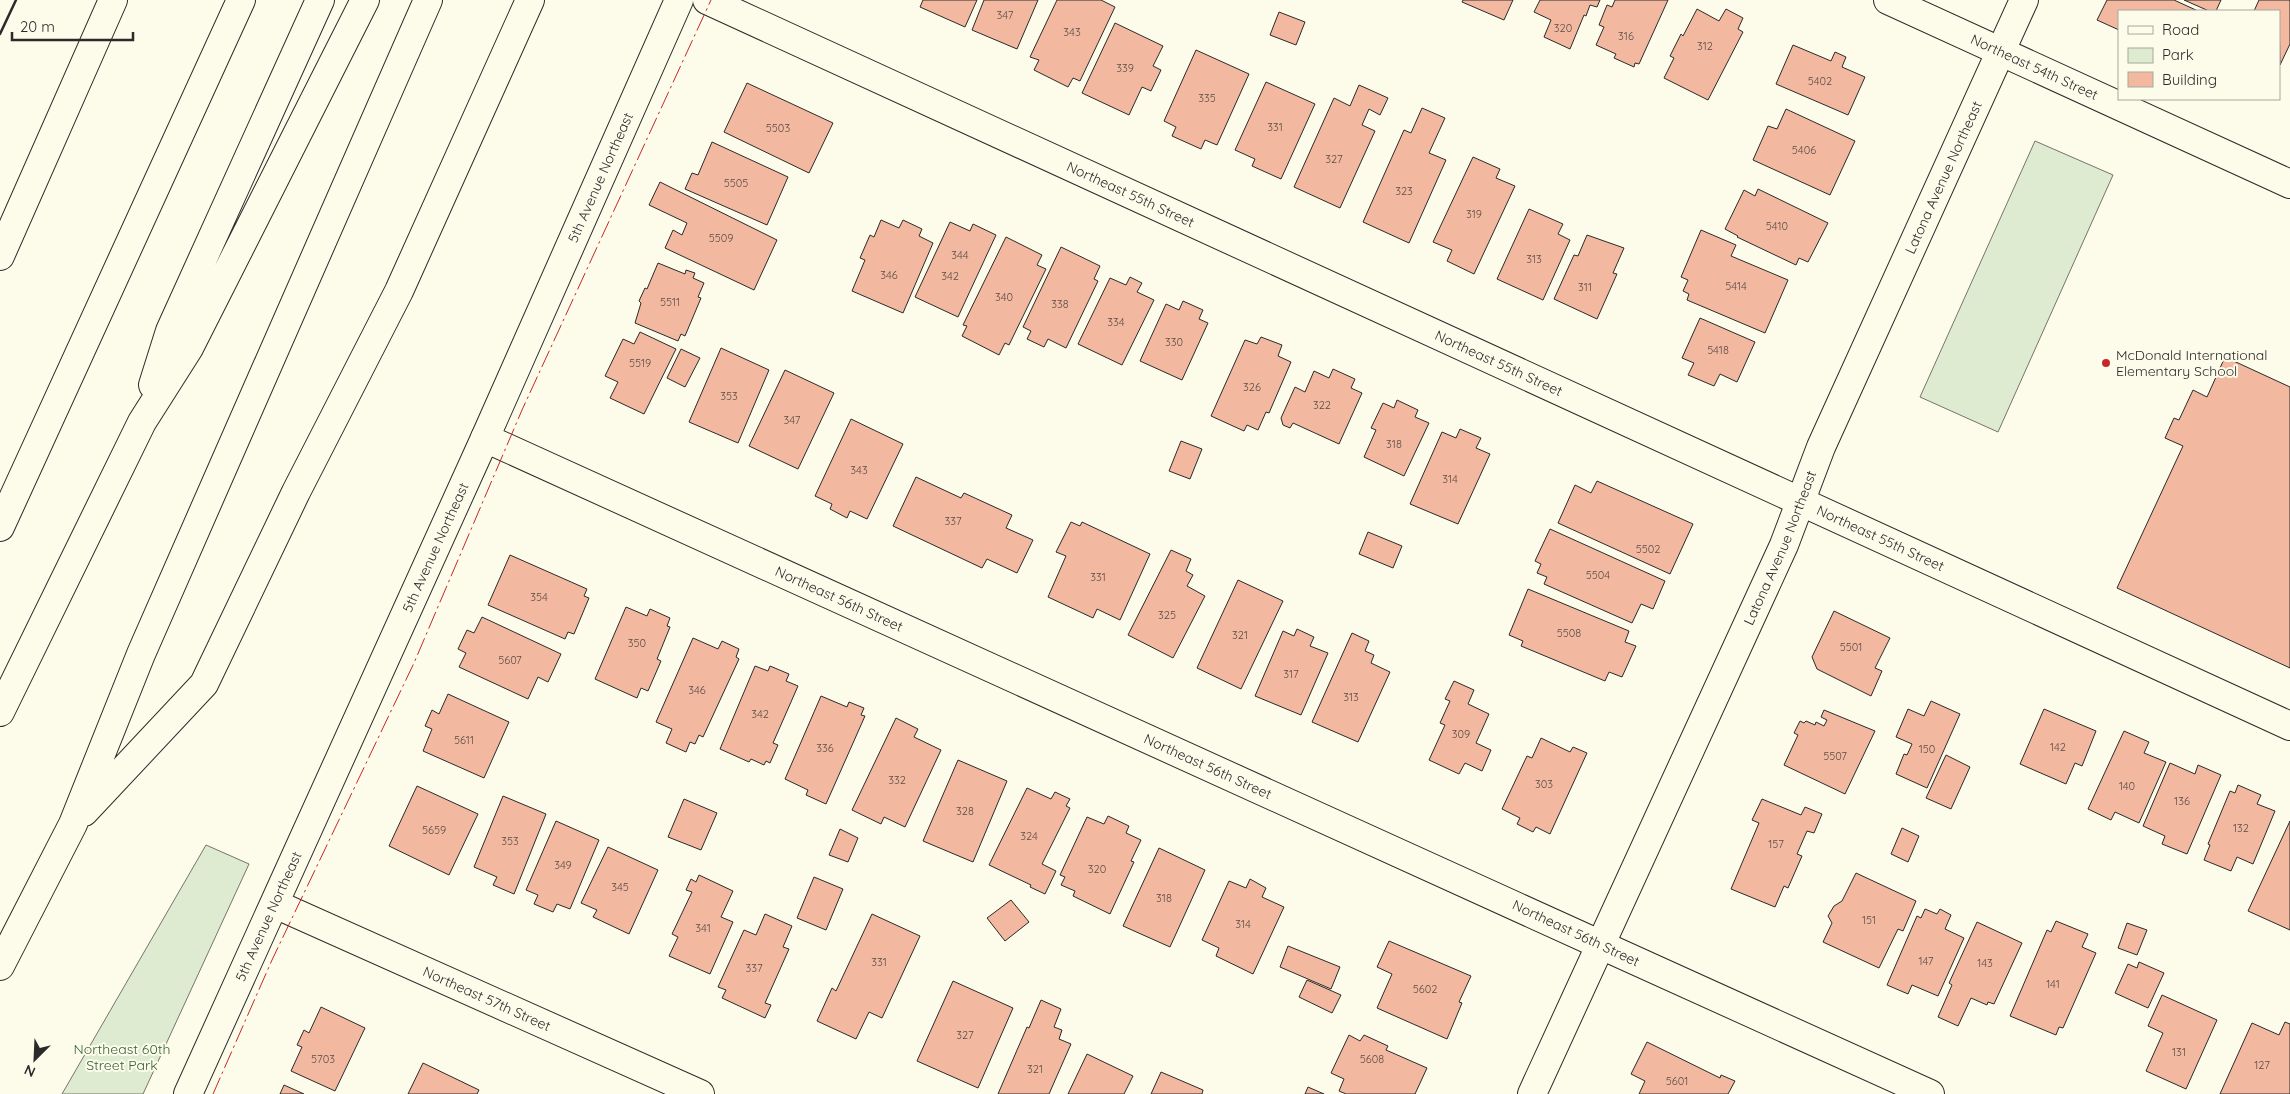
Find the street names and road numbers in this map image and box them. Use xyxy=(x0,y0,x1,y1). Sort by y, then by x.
street label: Northeast 54th Street xyxy=(1968,30,2101,104)
street label: Latona Avenue Northeast xyxy=(1901,98,1986,257)
street label: 5th Avenue Northeast xyxy=(564,109,637,245)
street label: Northeast 55th Street xyxy=(1064,157,1198,231)
street label: Northeast 55th Street xyxy=(1432,326,1566,400)
street label: Latona Avenue Northeast xyxy=(1740,468,1820,628)
street label: 5th Avenue Northeast xyxy=(398,479,473,615)
street label: Northeast 55th Street xyxy=(1814,501,1947,575)
street label: Northeast 56th Street xyxy=(772,562,906,636)
street label: Northeast 56th Street xyxy=(1141,730,1275,803)
street label: 5th Avenue Northeast xyxy=(231,848,306,984)
street label: Northeast 56th Street xyxy=(1510,896,1643,970)
street label: Northeast 57th Street xyxy=(420,962,554,1035)

